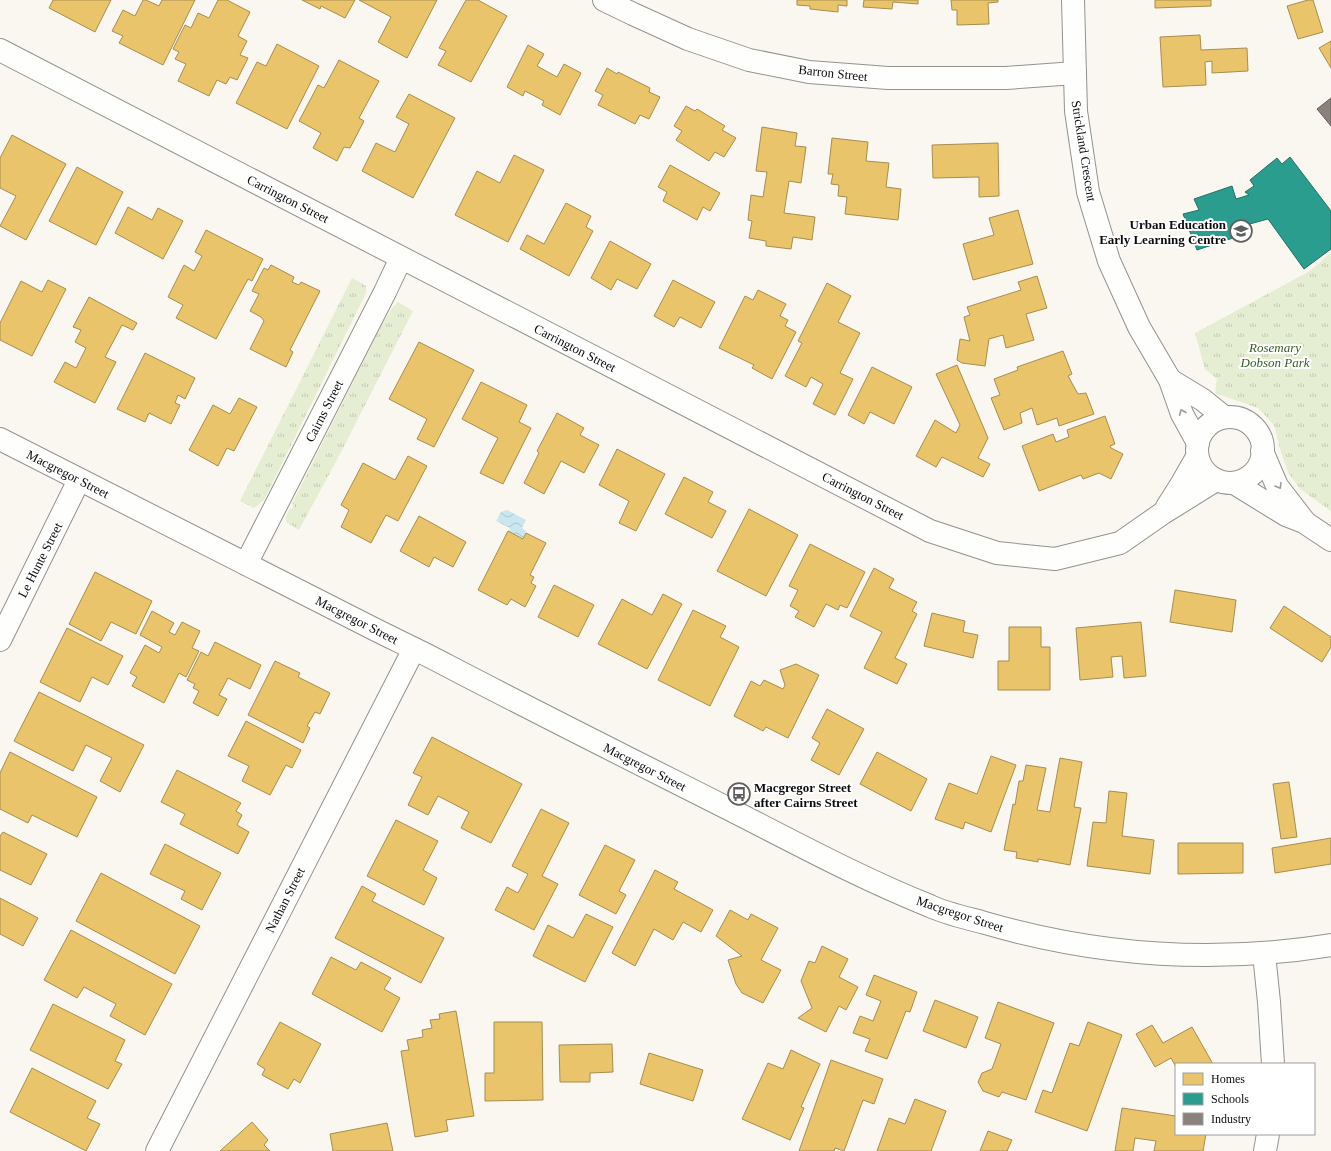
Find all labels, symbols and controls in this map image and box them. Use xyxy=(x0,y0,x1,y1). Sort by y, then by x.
street label: Barron Street xyxy=(798,62,869,84)
street label: Strickland Crescent xyxy=(1069,99,1099,203)
street label: Carrington Street xyxy=(245,172,332,226)
place label: Urban Education Early Learning Centre xyxy=(1099,217,1227,247)
school or university icon: Urban Education Early Learning Centre xyxy=(1228,218,1254,244)
street label: Carrington Street xyxy=(532,321,619,375)
park label: Rosemary Dobson Park xyxy=(1240,340,1310,370)
street label: Cairns Street xyxy=(302,377,346,444)
one-way arrow xyxy=(1179,409,1187,417)
street label: Macgregor Street xyxy=(24,447,112,501)
street label: Carrington Street xyxy=(820,469,907,523)
one-way arrow xyxy=(1274,482,1281,489)
street label: Le Hunte Street xyxy=(15,520,66,600)
street label: Macgregor Street xyxy=(313,593,401,647)
street label: Macgregor Street xyxy=(601,740,689,794)
place label: Macgregor Street after Cairns Street xyxy=(754,780,858,810)
bus stop icon: Macgregor Street after Cairns Street xyxy=(726,781,752,807)
street label: Nathan Street xyxy=(262,865,308,935)
street label: Macgregor Street xyxy=(915,893,1006,935)
legend xyxy=(1175,1063,1315,1135)
text: Homes xyxy=(1211,1072,1245,1086)
text: Schools xyxy=(1211,1092,1249,1106)
text: Industry xyxy=(1211,1112,1251,1126)

